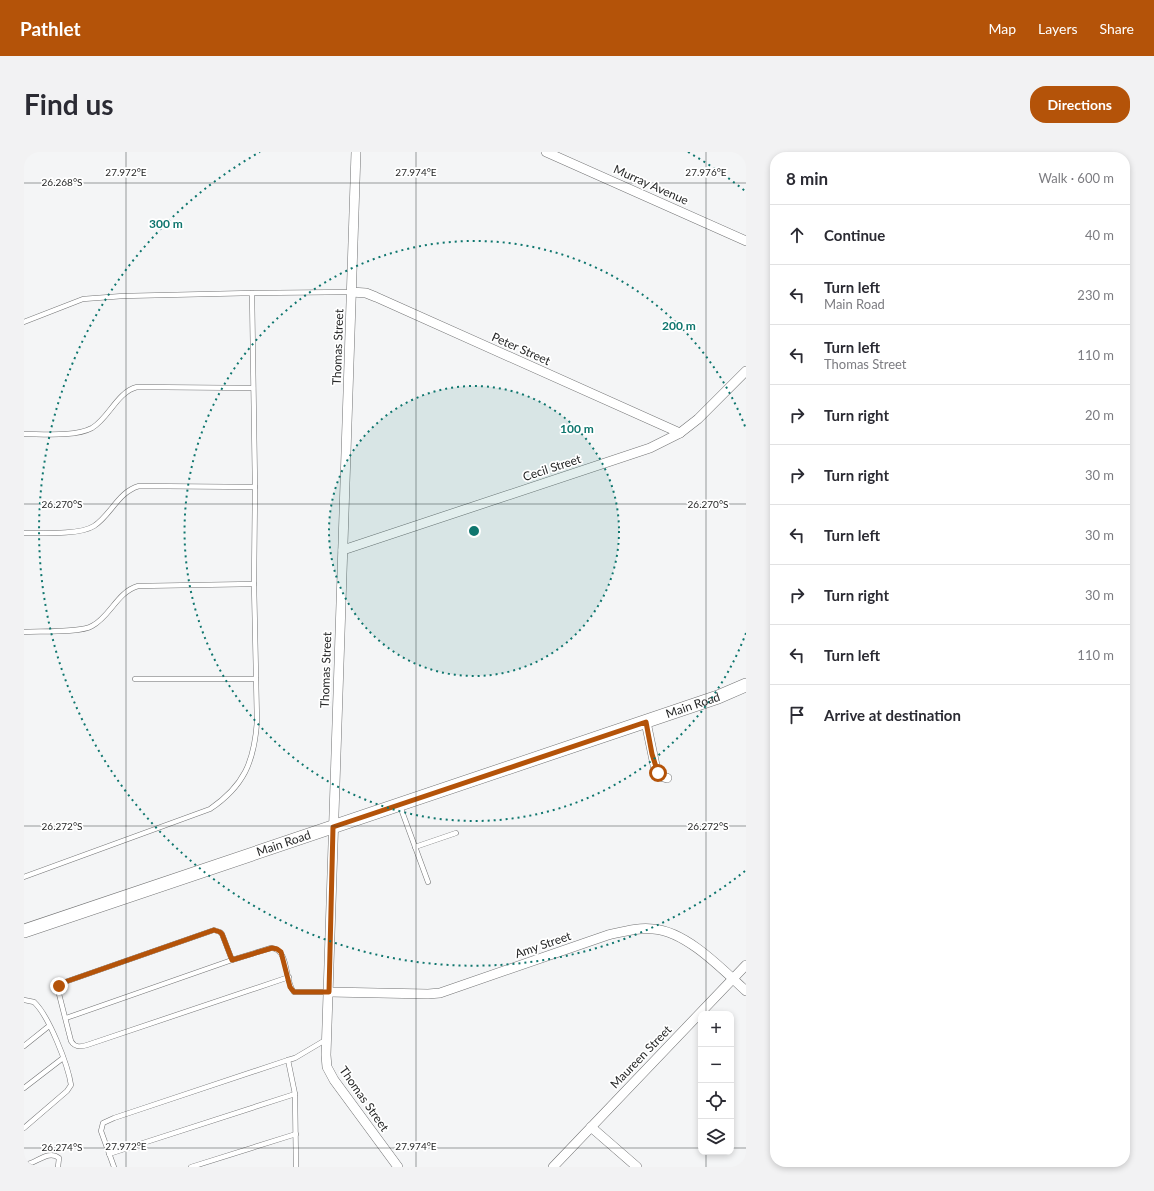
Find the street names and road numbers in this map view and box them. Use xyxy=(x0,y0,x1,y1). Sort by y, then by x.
street label: Murray Avenue xyxy=(611,161,691,208)
street label: Thomas Street xyxy=(329,308,346,385)
street label: Peter Street xyxy=(490,329,553,368)
street label: Cecil Street xyxy=(521,451,584,484)
street label: Thomas Street xyxy=(317,631,334,708)
street label: Main Road xyxy=(664,689,722,721)
street label: Main Road xyxy=(254,827,313,859)
street label: Amy Street xyxy=(513,928,574,961)
street label: Maureen Street xyxy=(607,1022,675,1091)
street label: Thomas Street xyxy=(336,1063,393,1135)

